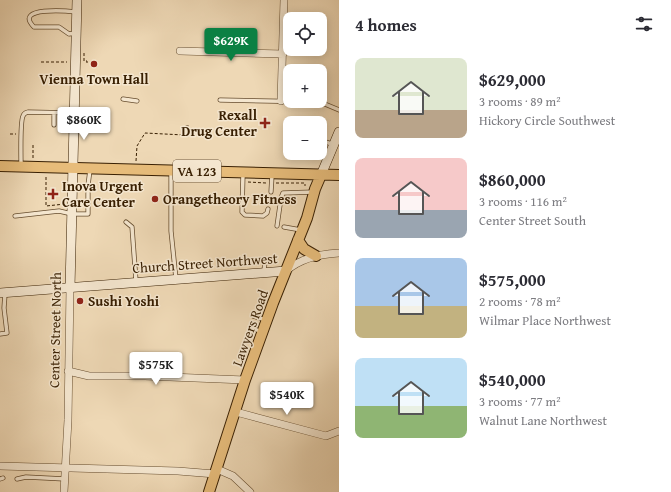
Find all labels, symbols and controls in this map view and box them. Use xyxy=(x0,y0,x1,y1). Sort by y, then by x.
map controls xyxy=(283,12,327,160)
button: locate xyxy=(283,12,327,56)
text: 4 homes xyxy=(355,12,417,37)
icon: filters xyxy=(633,13,655,35)
pin: $629K xyxy=(203,28,259,62)
text: $629K xyxy=(213,31,249,50)
marker: Vienna Town Hall xyxy=(89,59,99,69)
button: + xyxy=(283,64,327,108)
text: $629,000 xyxy=(479,67,545,92)
place label: Vienna Town Hall xyxy=(39,69,149,89)
icon: home xyxy=(387,74,435,122)
text: 3 rooms · 89 m² xyxy=(479,92,561,111)
place label: Rexall Drug Center xyxy=(181,105,258,141)
pin: $860K xyxy=(56,107,112,141)
text: $860K xyxy=(66,110,102,129)
text: Hickory Circle Southwest xyxy=(479,111,615,130)
button: − xyxy=(283,116,327,160)
marker: Rexall Drug Center xyxy=(260,118,270,128)
road number: VA 123 xyxy=(173,160,221,182)
text: $860,000 xyxy=(479,167,545,192)
icon: home xyxy=(387,174,435,222)
place label: Inova Urgent Care Center xyxy=(62,176,144,212)
marker: Inova Urgent Care Center xyxy=(47,188,59,200)
place label: Orangetheory Fitness xyxy=(163,189,296,209)
text: 3 rooms · 116 m² xyxy=(479,192,567,211)
marker: Orangetheory Fitness xyxy=(150,194,160,204)
text: Center Street South xyxy=(479,211,586,230)
street label: Church Street Northwest xyxy=(132,248,278,278)
text: $575,000 xyxy=(479,267,545,292)
street label: Center Street North xyxy=(44,272,66,388)
icon: home xyxy=(387,274,435,322)
street label: Lawyers Road xyxy=(227,286,273,369)
place label: Sushi Yoshi xyxy=(88,291,160,311)
text: 2 rooms · 78 m² xyxy=(479,292,561,311)
marker: Sushi Yoshi xyxy=(75,296,85,306)
text: Wilmar Place Northwest xyxy=(479,311,611,330)
pin: $575K xyxy=(128,352,184,386)
text: $575K xyxy=(138,355,174,374)
text: $540,000 xyxy=(479,367,545,392)
icon: home xyxy=(387,374,435,422)
pin: $540K xyxy=(259,382,315,416)
text: $540K xyxy=(269,385,305,404)
text: 3 rooms · 77 m² xyxy=(479,392,561,411)
text: Walnut Lane Northwest xyxy=(479,411,607,430)

